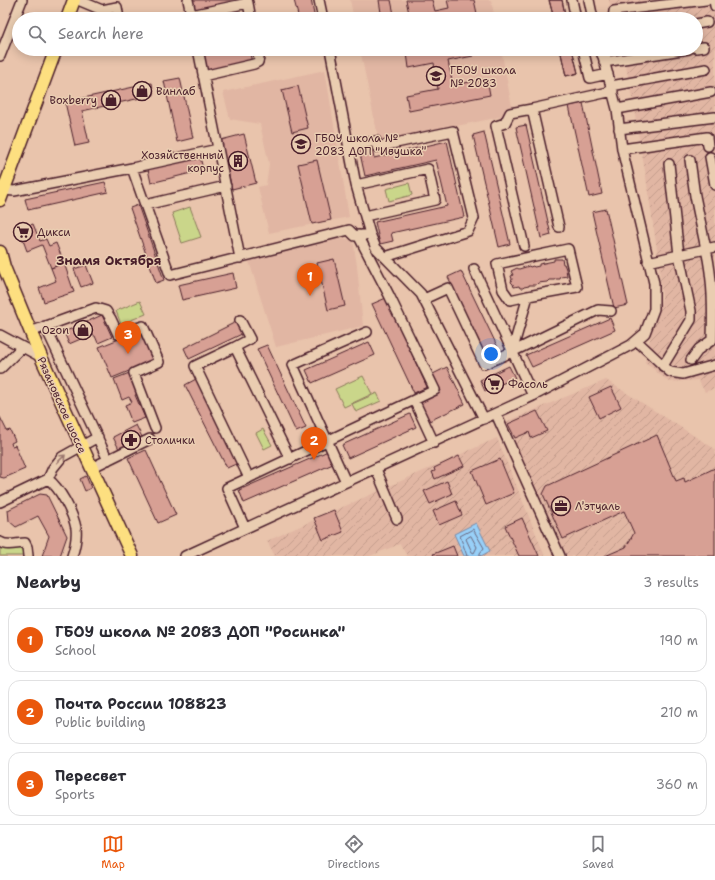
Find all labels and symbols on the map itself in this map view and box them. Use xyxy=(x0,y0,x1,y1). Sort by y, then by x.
place label: ГБОУ школа № 2083 xyxy=(450,63,516,91)
school or university icon: ГБОУ школа № 2083 xyxy=(425,65,447,87)
shop icon: Винлаб xyxy=(131,80,153,102)
place label: Винлаб xyxy=(156,84,196,99)
shop icon: Boxberry xyxy=(100,89,122,111)
place label: Boxberry xyxy=(50,93,97,108)
place label: ГБОУ школа № 2083 ДОП "Ивушка" xyxy=(315,131,426,159)
school or university icon: ГБОУ школа № 2083 ДОП "Ивушка" xyxy=(290,133,312,155)
place label: Хозяйственный корпус xyxy=(141,148,224,176)
building icon: Хозяйственный корпус xyxy=(227,150,249,172)
supermarket icon: Дикси xyxy=(12,221,34,243)
place label: Дикси xyxy=(37,225,70,240)
district label: Знамя Октября xyxy=(57,252,162,269)
pin: 1 xyxy=(297,263,323,296)
shop icon: Ozon xyxy=(72,319,94,341)
pin: 3 xyxy=(115,321,141,354)
place label: Ozon xyxy=(42,323,69,338)
your location xyxy=(481,344,501,364)
street label: Рязановское шоссе xyxy=(34,355,90,456)
supermarket icon: Фасоль xyxy=(483,373,505,395)
place label: Фасоль xyxy=(508,377,548,392)
pin: 2 xyxy=(301,427,327,460)
pharmacy icon: Столички xyxy=(120,429,142,451)
place label: Столички xyxy=(145,433,195,448)
one-way arrow xyxy=(56,455,66,464)
office icon: Л'этуаль xyxy=(550,495,572,517)
place label: Л'этуаль xyxy=(575,499,620,514)

